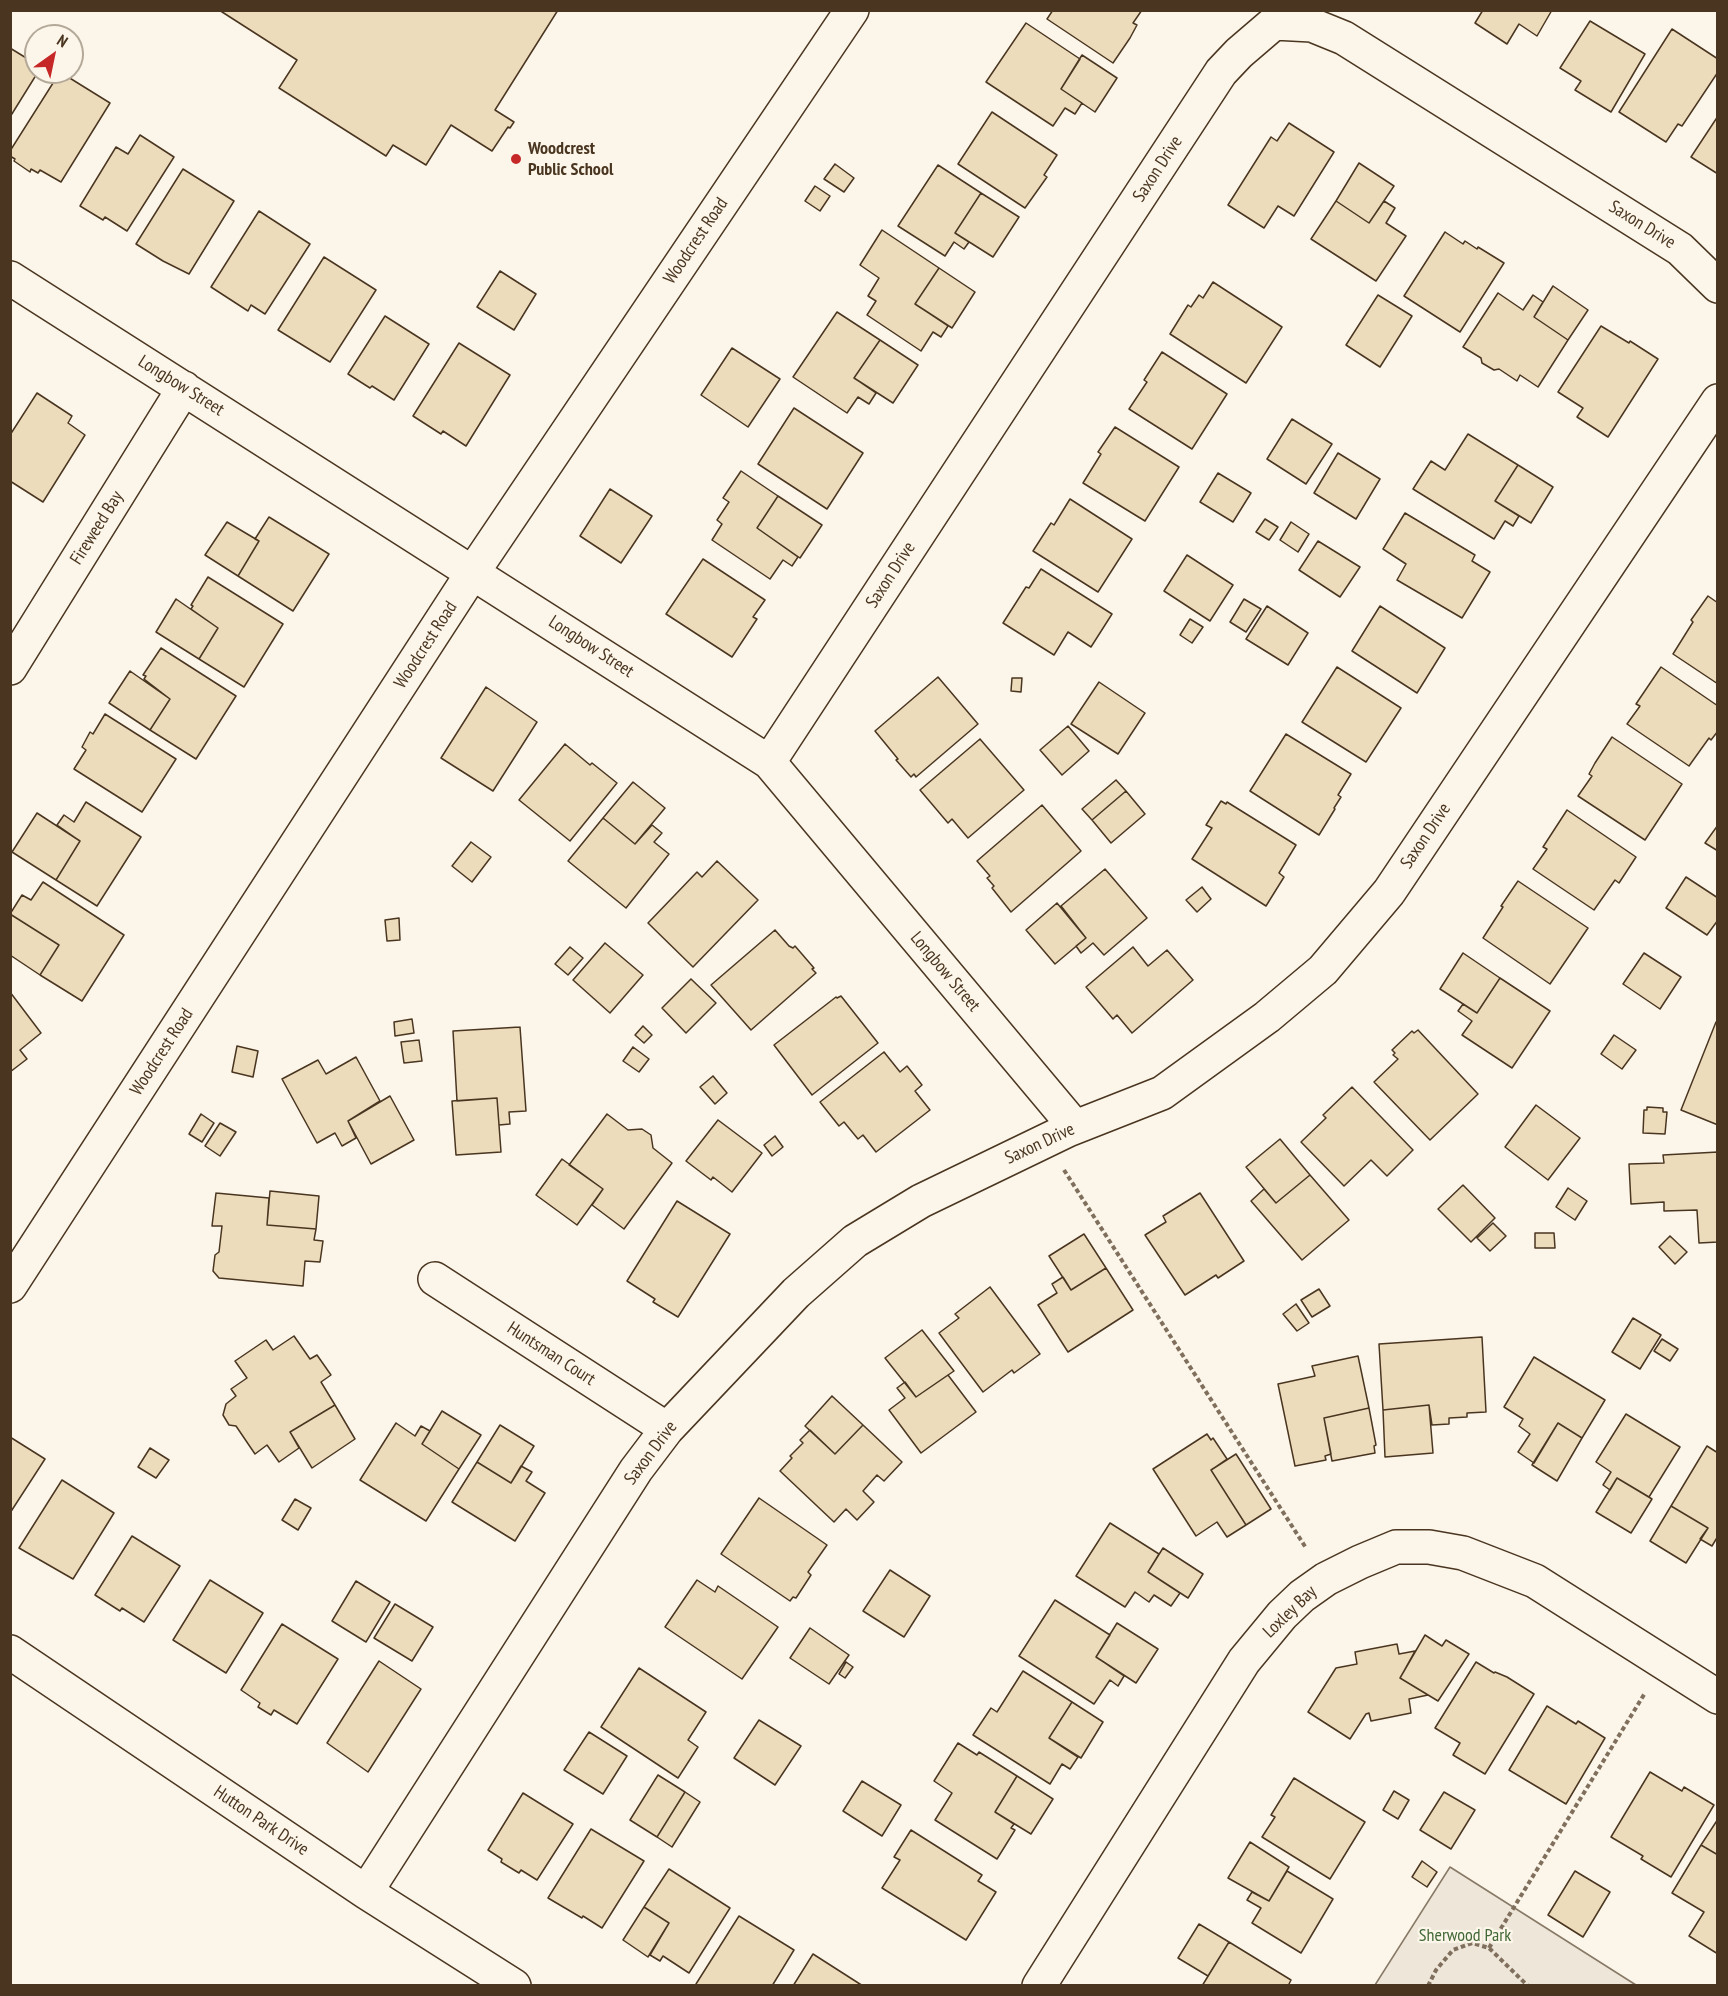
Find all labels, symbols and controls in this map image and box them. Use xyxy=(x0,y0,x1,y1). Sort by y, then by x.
north arrow xyxy=(24,24,84,84)
text: N xyxy=(54,30,72,51)
street label: Saxon Drive xyxy=(1129,132,1187,206)
place label: Woodcrest Public School xyxy=(528,138,613,180)
marker: Woodcrest Public School xyxy=(509,152,523,166)
street label: Woodcrest Road xyxy=(659,194,733,288)
street label: Saxon Drive xyxy=(1605,196,1679,254)
street label: Longbow Street xyxy=(134,351,228,421)
street label: Fireweed Bay xyxy=(66,487,128,569)
street label: Saxon Drive xyxy=(862,538,920,612)
street label: Woodcrest Road xyxy=(390,598,462,692)
street label: Longbow Street xyxy=(544,611,638,683)
street label: Saxon Drive xyxy=(1396,799,1456,873)
street label: Longbow Street xyxy=(905,928,985,1016)
street label: Woodcrest Road xyxy=(126,1005,198,1099)
street label: Saxon Drive xyxy=(1002,1119,1078,1169)
street label: Huntsman Court xyxy=(503,1318,599,1390)
street label: Saxon Drive xyxy=(620,1417,682,1489)
street label: Loxley Bay xyxy=(1259,1581,1321,1643)
street label: Hutton Park Drive xyxy=(209,1781,313,1861)
park label: Sherwood Park xyxy=(1419,1925,1511,1947)

